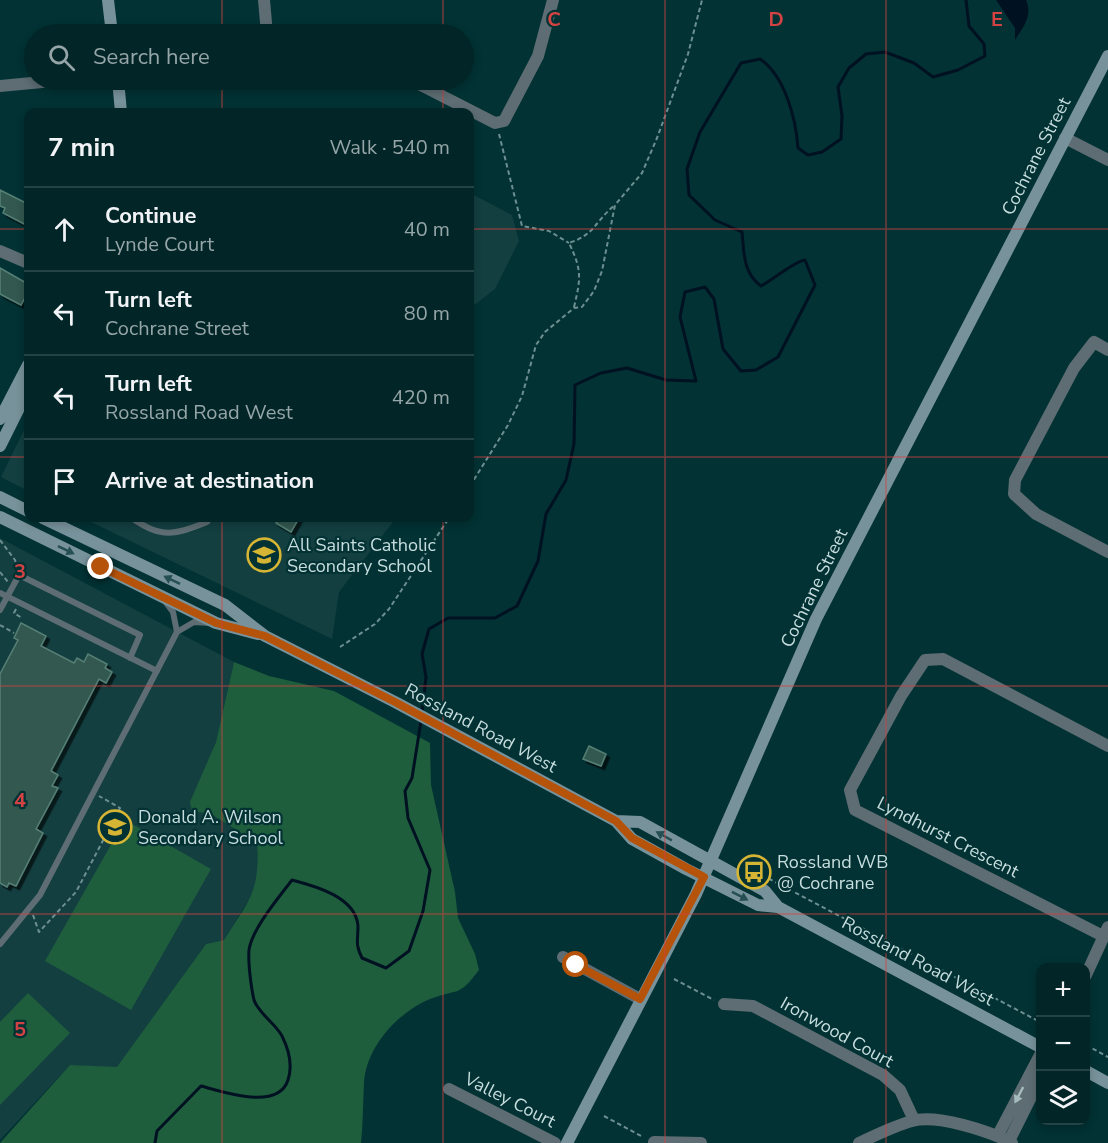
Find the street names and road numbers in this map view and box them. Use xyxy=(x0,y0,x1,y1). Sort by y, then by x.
street label: Cochrane Street xyxy=(996,92,1076,219)
street label: Cochrane Street xyxy=(775,524,853,651)
street label: Rossland Road West xyxy=(401,678,562,779)
street label: Lyndhurst Crescent xyxy=(873,791,1024,883)
street label: Rossland Road West xyxy=(838,911,999,1012)
street label: Ironwood Court xyxy=(776,991,899,1073)
street label: Valley Court xyxy=(459,1066,560,1134)

